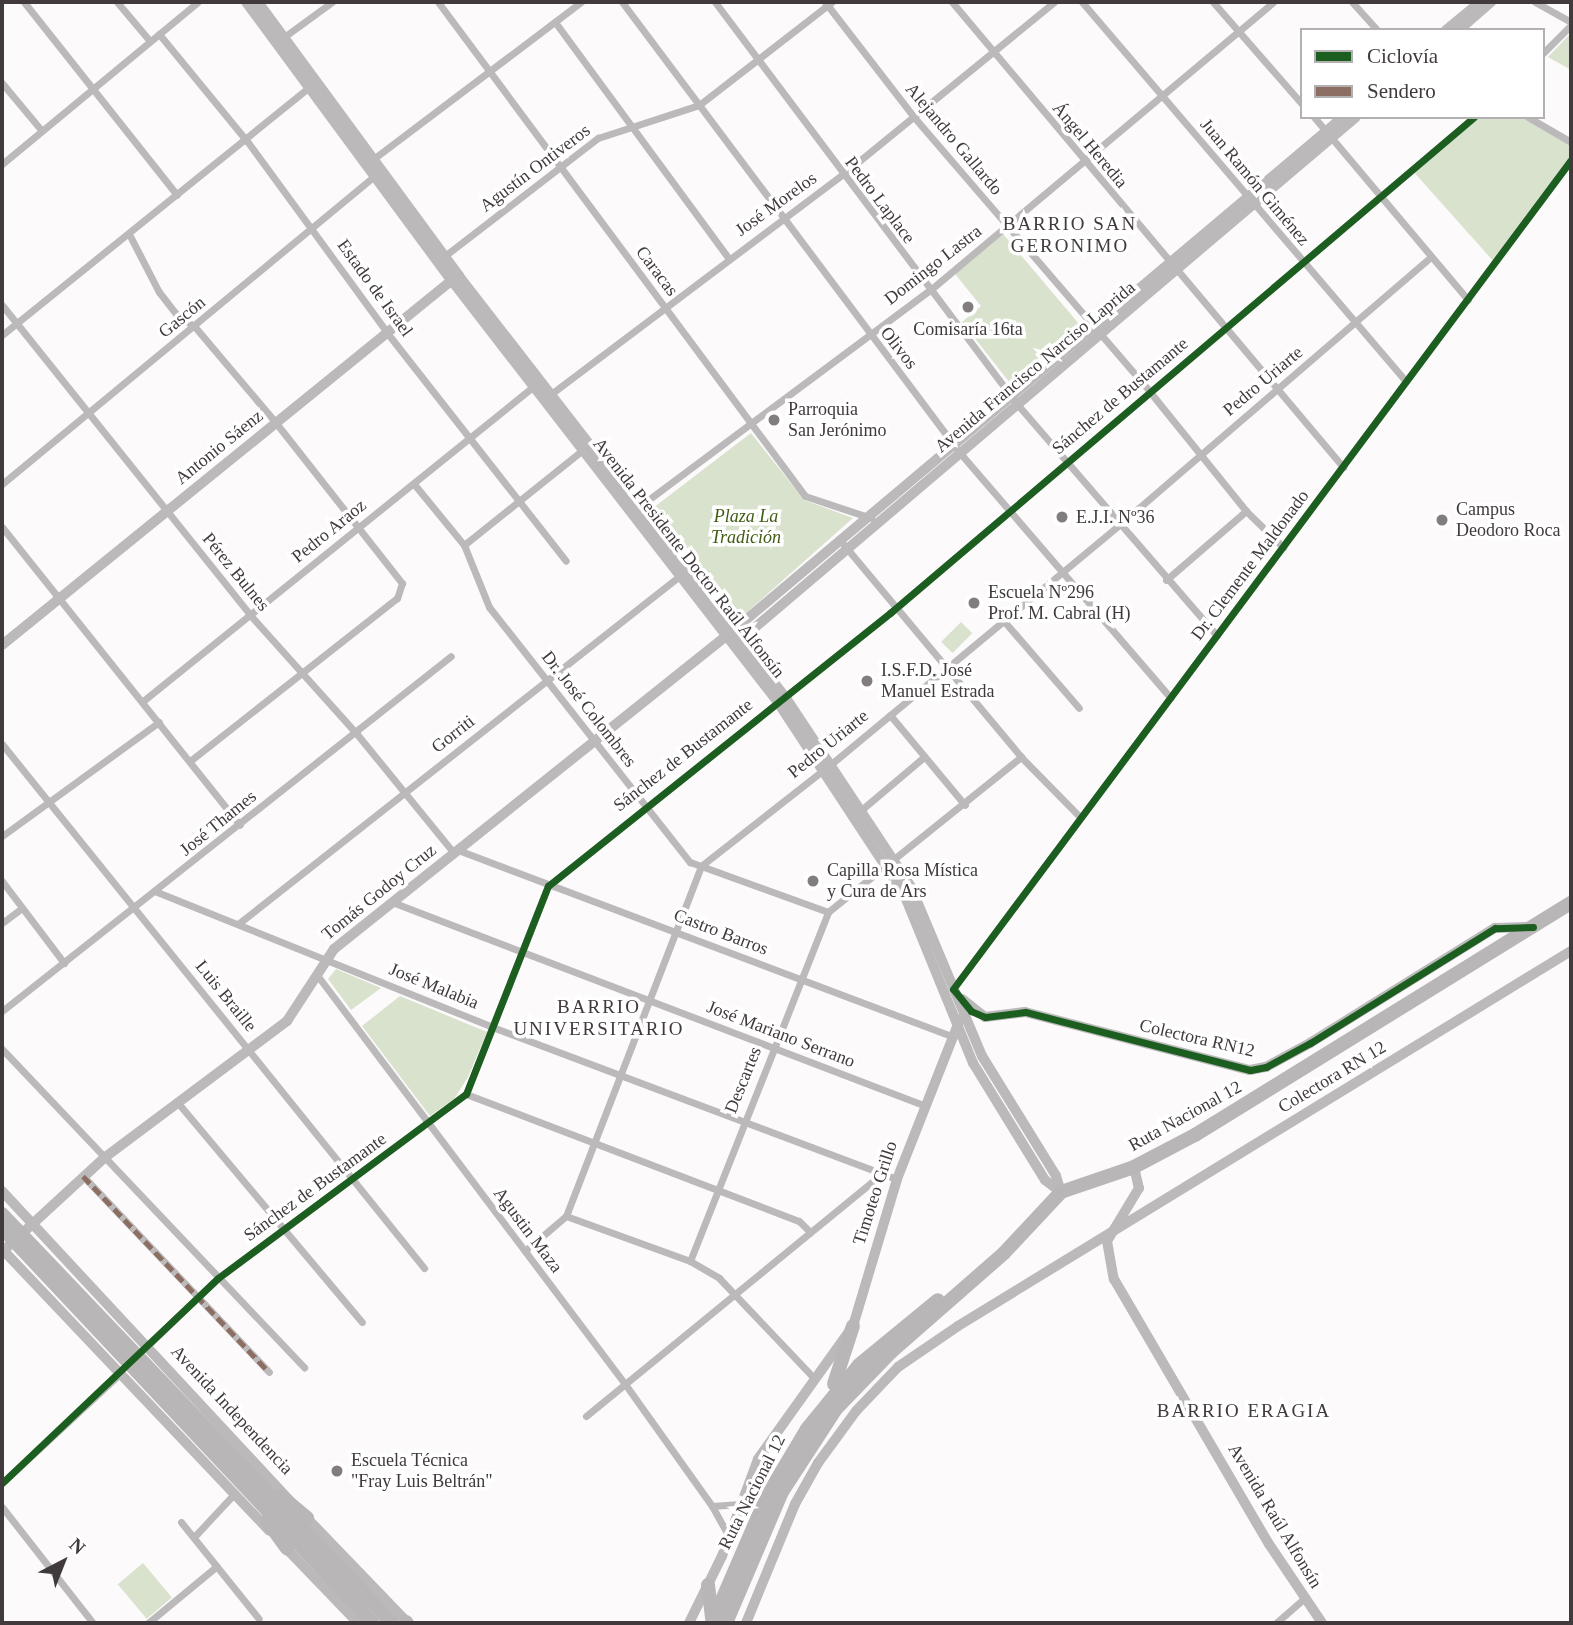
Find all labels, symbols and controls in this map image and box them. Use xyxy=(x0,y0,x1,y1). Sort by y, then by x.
legend xyxy=(1300,28,1545,119)
text: Ciclovía xyxy=(1367,44,1438,68)
street label: Alejandro Gallardo xyxy=(901,79,1007,199)
text: Sendero xyxy=(1367,79,1436,103)
street label: Ángel Heredia xyxy=(1048,98,1132,192)
street label: Juan Ramón Giménez xyxy=(1196,114,1314,250)
street label: Agustín Ontiveros xyxy=(476,120,594,216)
street label: Pedro Laplace xyxy=(840,152,920,248)
street label: José Morelos xyxy=(731,167,821,241)
district label: BARRIO SAN GERONIMO xyxy=(1004,213,1136,257)
street label: Domingo Lastra xyxy=(880,220,986,310)
street label: Estado de Israel xyxy=(332,235,418,341)
street label: Caracas xyxy=(631,242,683,300)
street label: Avenida Francisco Narciso Laprida xyxy=(930,277,1140,457)
street label: Gascón xyxy=(154,292,210,342)
marker: Comisaría 16ta xyxy=(960,299,976,315)
place label: Comisaría 16ta xyxy=(913,318,1023,340)
street label: Olivos xyxy=(876,322,922,374)
street label: Sánchez de Bustamante xyxy=(1048,333,1192,459)
street label: Pedro Uriarte xyxy=(1219,341,1307,421)
place label: Parroquia San Jerónimo xyxy=(788,399,886,442)
street label: Antonio Sáenz xyxy=(171,405,267,489)
marker: Parroquia San Jerónimo xyxy=(766,412,782,428)
street label: Avenida Presidente Doctor Raúl Alfonsín xyxy=(588,433,790,683)
street label: Dr. Clemente Maldonado xyxy=(1186,486,1314,644)
street label: Pedro Araoz xyxy=(287,494,371,568)
place label: Campus Deodoro Roca xyxy=(1456,499,1560,542)
park label: Plaza La Tradición xyxy=(711,506,781,548)
place label: E.J.I. Nº36 xyxy=(1076,506,1155,528)
marker: E.J.I. Nº36 xyxy=(1054,509,1070,525)
marker: Campus Deodoro Roca xyxy=(1434,512,1450,528)
street label: Pérez Bulnes xyxy=(198,528,274,616)
place label: Escuela Nº296 Prof. M. Cabral (H) xyxy=(988,582,1130,624)
marker: Escuela Nº296 Prof. M. Cabral (H) xyxy=(966,595,982,611)
street label: Dr. José Colombres xyxy=(537,647,641,771)
place label: I.S.F.D. José Manuel Estrada xyxy=(881,660,994,702)
marker: I.S.F.D. José Manuel Estrada xyxy=(859,673,875,689)
street label: Sánchez de Bustamante xyxy=(609,694,757,816)
street label: Pedro Uriarte xyxy=(783,705,873,783)
street label: Gorriti xyxy=(427,710,479,758)
street label: José Thames xyxy=(175,786,261,860)
street label: Tomás Godoy Cruz xyxy=(318,839,440,945)
place label: Capilla Rosa Mística y Cura de Ars xyxy=(827,860,978,903)
marker: Capilla Rosa Mística y Cura de Ars xyxy=(805,873,821,889)
street label: Castro Barros xyxy=(671,904,771,960)
street label: Luis Braille xyxy=(191,956,261,1036)
street label: José Malabia xyxy=(386,958,482,1014)
district label: BARRIO UNIVERSITARIO xyxy=(515,996,683,1040)
street label: José Mariano Serrano xyxy=(704,996,858,1072)
street label: Colectora RN12 xyxy=(1137,1014,1257,1062)
street label: Colectora RN 12 xyxy=(1274,1036,1390,1118)
street label: Descartes xyxy=(720,1044,766,1116)
street label: Ruta Nacional 12 xyxy=(1125,1076,1245,1156)
street label: Sánchez de Bustamante xyxy=(240,1128,390,1246)
street label: Timoteo Grillo xyxy=(848,1138,902,1248)
street label: Agustin Maza xyxy=(489,1183,567,1277)
street label: Avenida Independencia xyxy=(166,1341,298,1479)
district label: BARRIO ERAGIA xyxy=(1158,1400,1330,1422)
street label: Ruta Nacional 12 xyxy=(714,1431,790,1553)
street label: Avenida Raúl Alfonsín xyxy=(1223,1439,1327,1593)
place label: Escuela Técnica "Fray Luis Beltrán" xyxy=(351,1450,493,1492)
marker: Escuela Técnica "Fray Luis Beltrán" xyxy=(329,1463,345,1479)
north arrow xyxy=(28,1527,98,1597)
text: N xyxy=(65,1534,90,1558)

